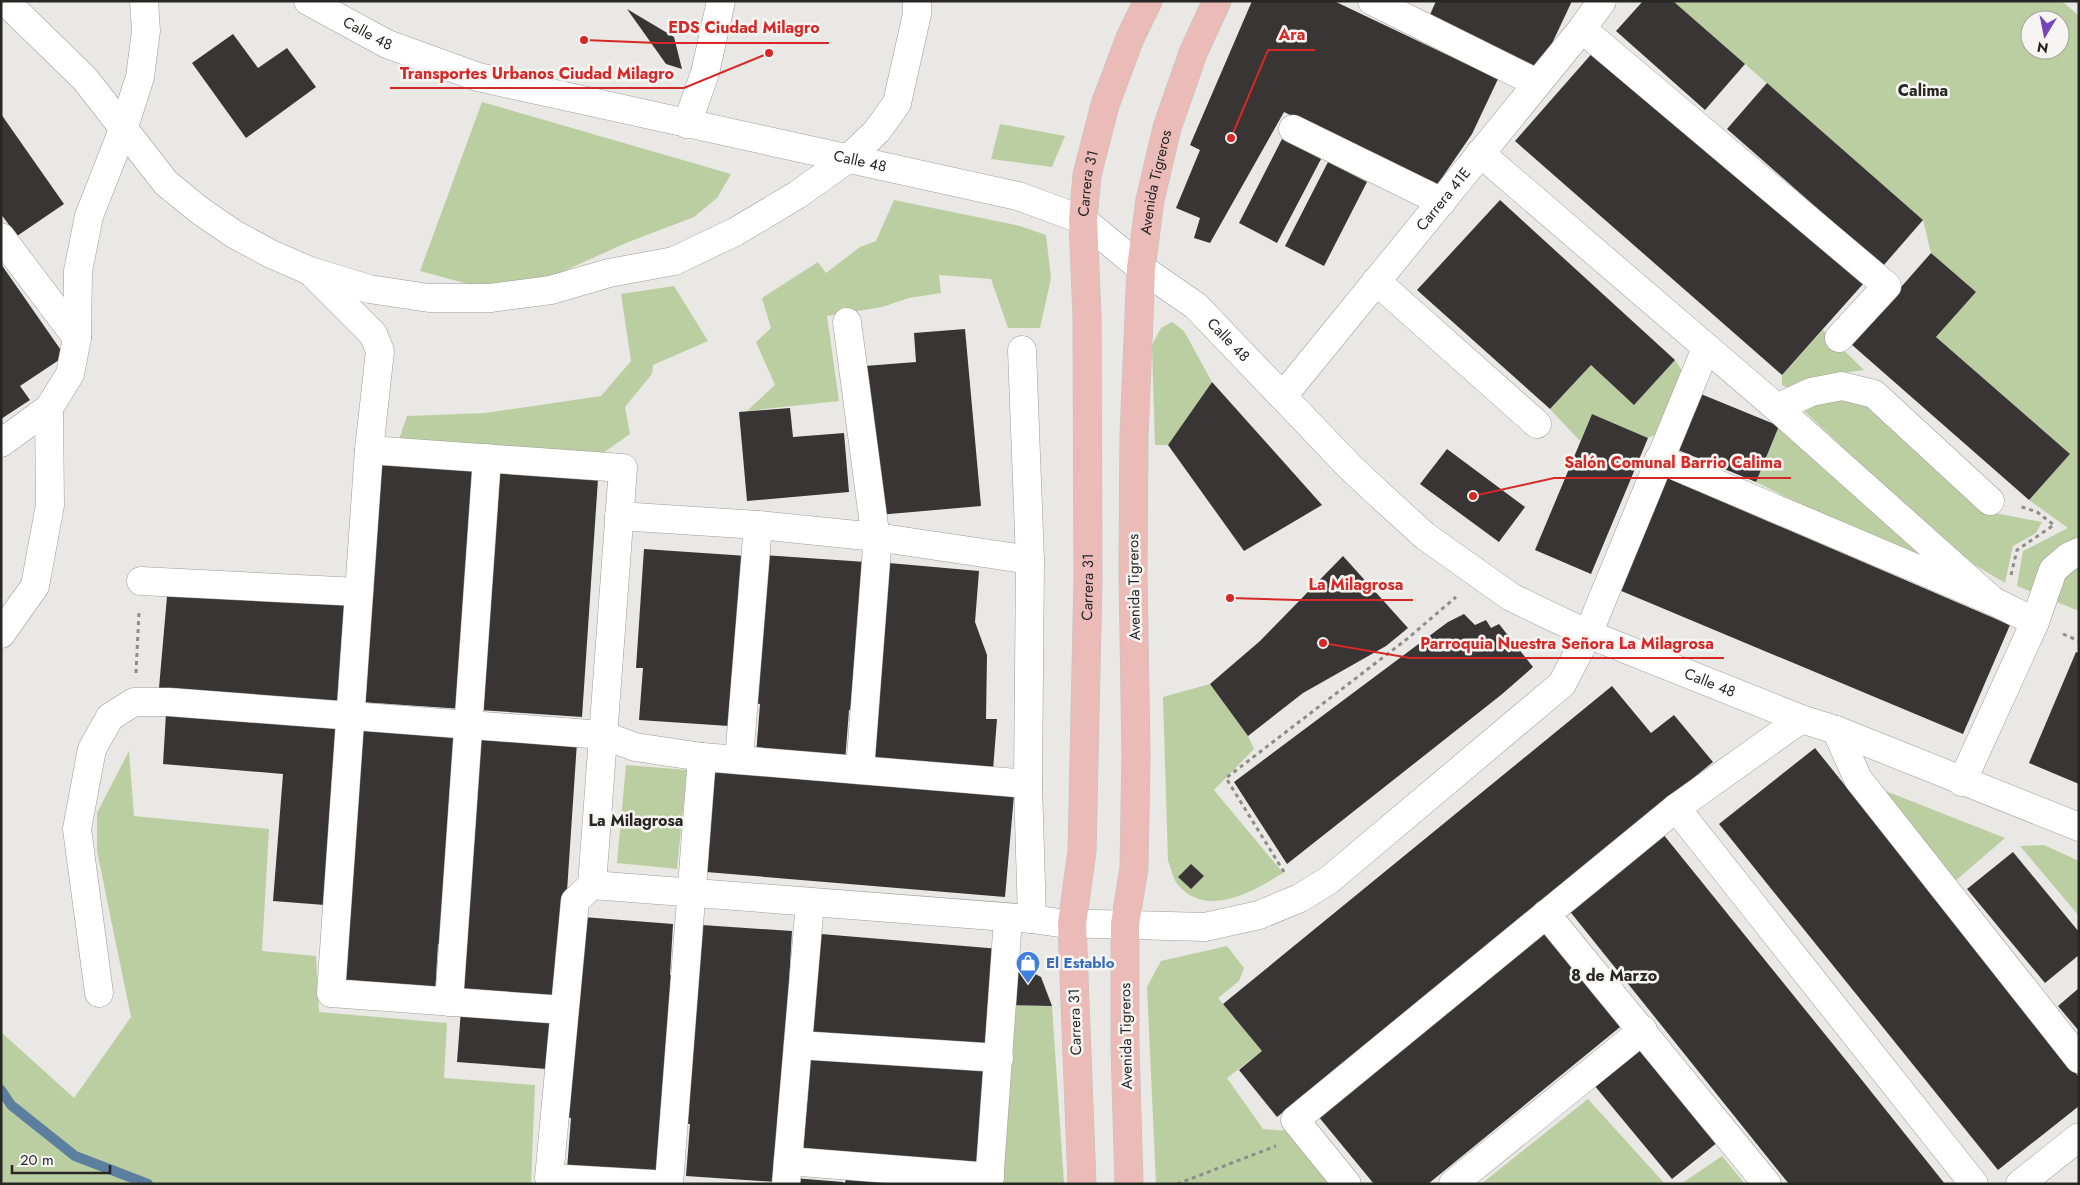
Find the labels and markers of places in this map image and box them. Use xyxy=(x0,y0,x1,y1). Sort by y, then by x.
callout: EDS Ciudad Milagro xyxy=(658,12,829,43)
callout: Ara xyxy=(1268,19,1315,50)
callout: Transportes Urbanos Ciudad Milagro xyxy=(390,57,684,88)
callout: Salón Comunal Barrio Calima xyxy=(1554,447,1791,478)
callout: La Milagrosa xyxy=(1298,569,1413,600)
callout: Parroquia Nuestra Señora La Milagrosa xyxy=(1410,627,1724,658)
shop icon: El Establo xyxy=(1015,950,1041,984)
place label: El Establo xyxy=(1046,952,1115,974)

